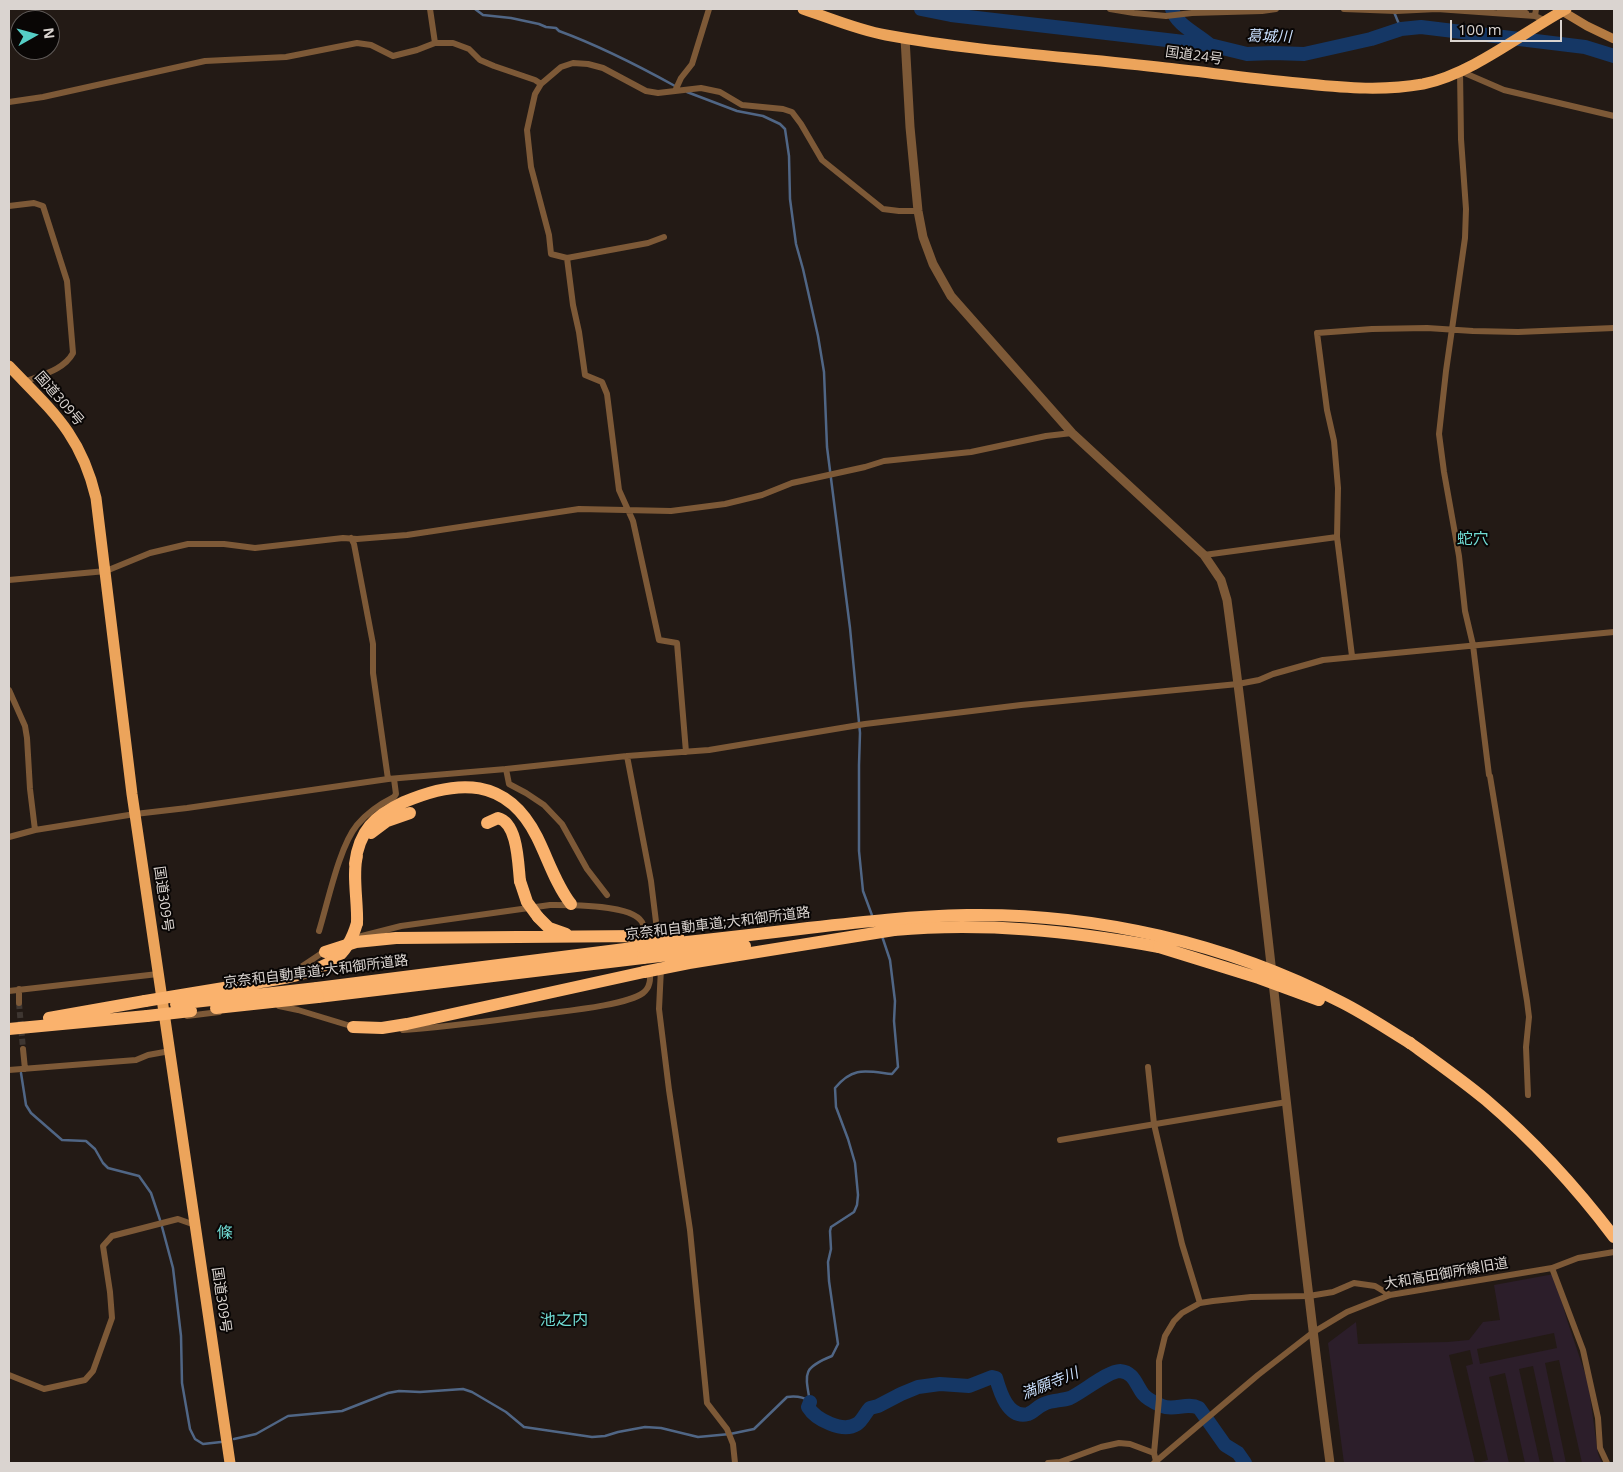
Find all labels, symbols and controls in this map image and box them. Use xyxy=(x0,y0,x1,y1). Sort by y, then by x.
north arrow xyxy=(10,10,60,60)
scale bar xyxy=(1453,10,1566,42)
text: 100 m xyxy=(1458,19,1502,39)
text: N xyxy=(39,26,60,40)
water label: 葛城川 xyxy=(1246,28,1292,46)
street label: 国道24号 xyxy=(1164,44,1224,68)
street label: 国道309号 xyxy=(31,369,87,429)
district label: 蛇穴 xyxy=(1457,529,1489,549)
street label: 国道309号 xyxy=(150,865,176,933)
street label: 京奈和自動車道;大和御所道路 xyxy=(625,904,811,944)
street label: 京奈和自動車道;大和御所道路 xyxy=(223,952,409,992)
district label: 條 xyxy=(217,1223,233,1243)
street label: 大和高田御所線旧道 xyxy=(1382,1255,1510,1293)
street label: 国道309号 xyxy=(208,1266,234,1334)
district label: 池之内 xyxy=(540,1310,588,1330)
water label: 満願寺川 xyxy=(1019,1364,1081,1404)

